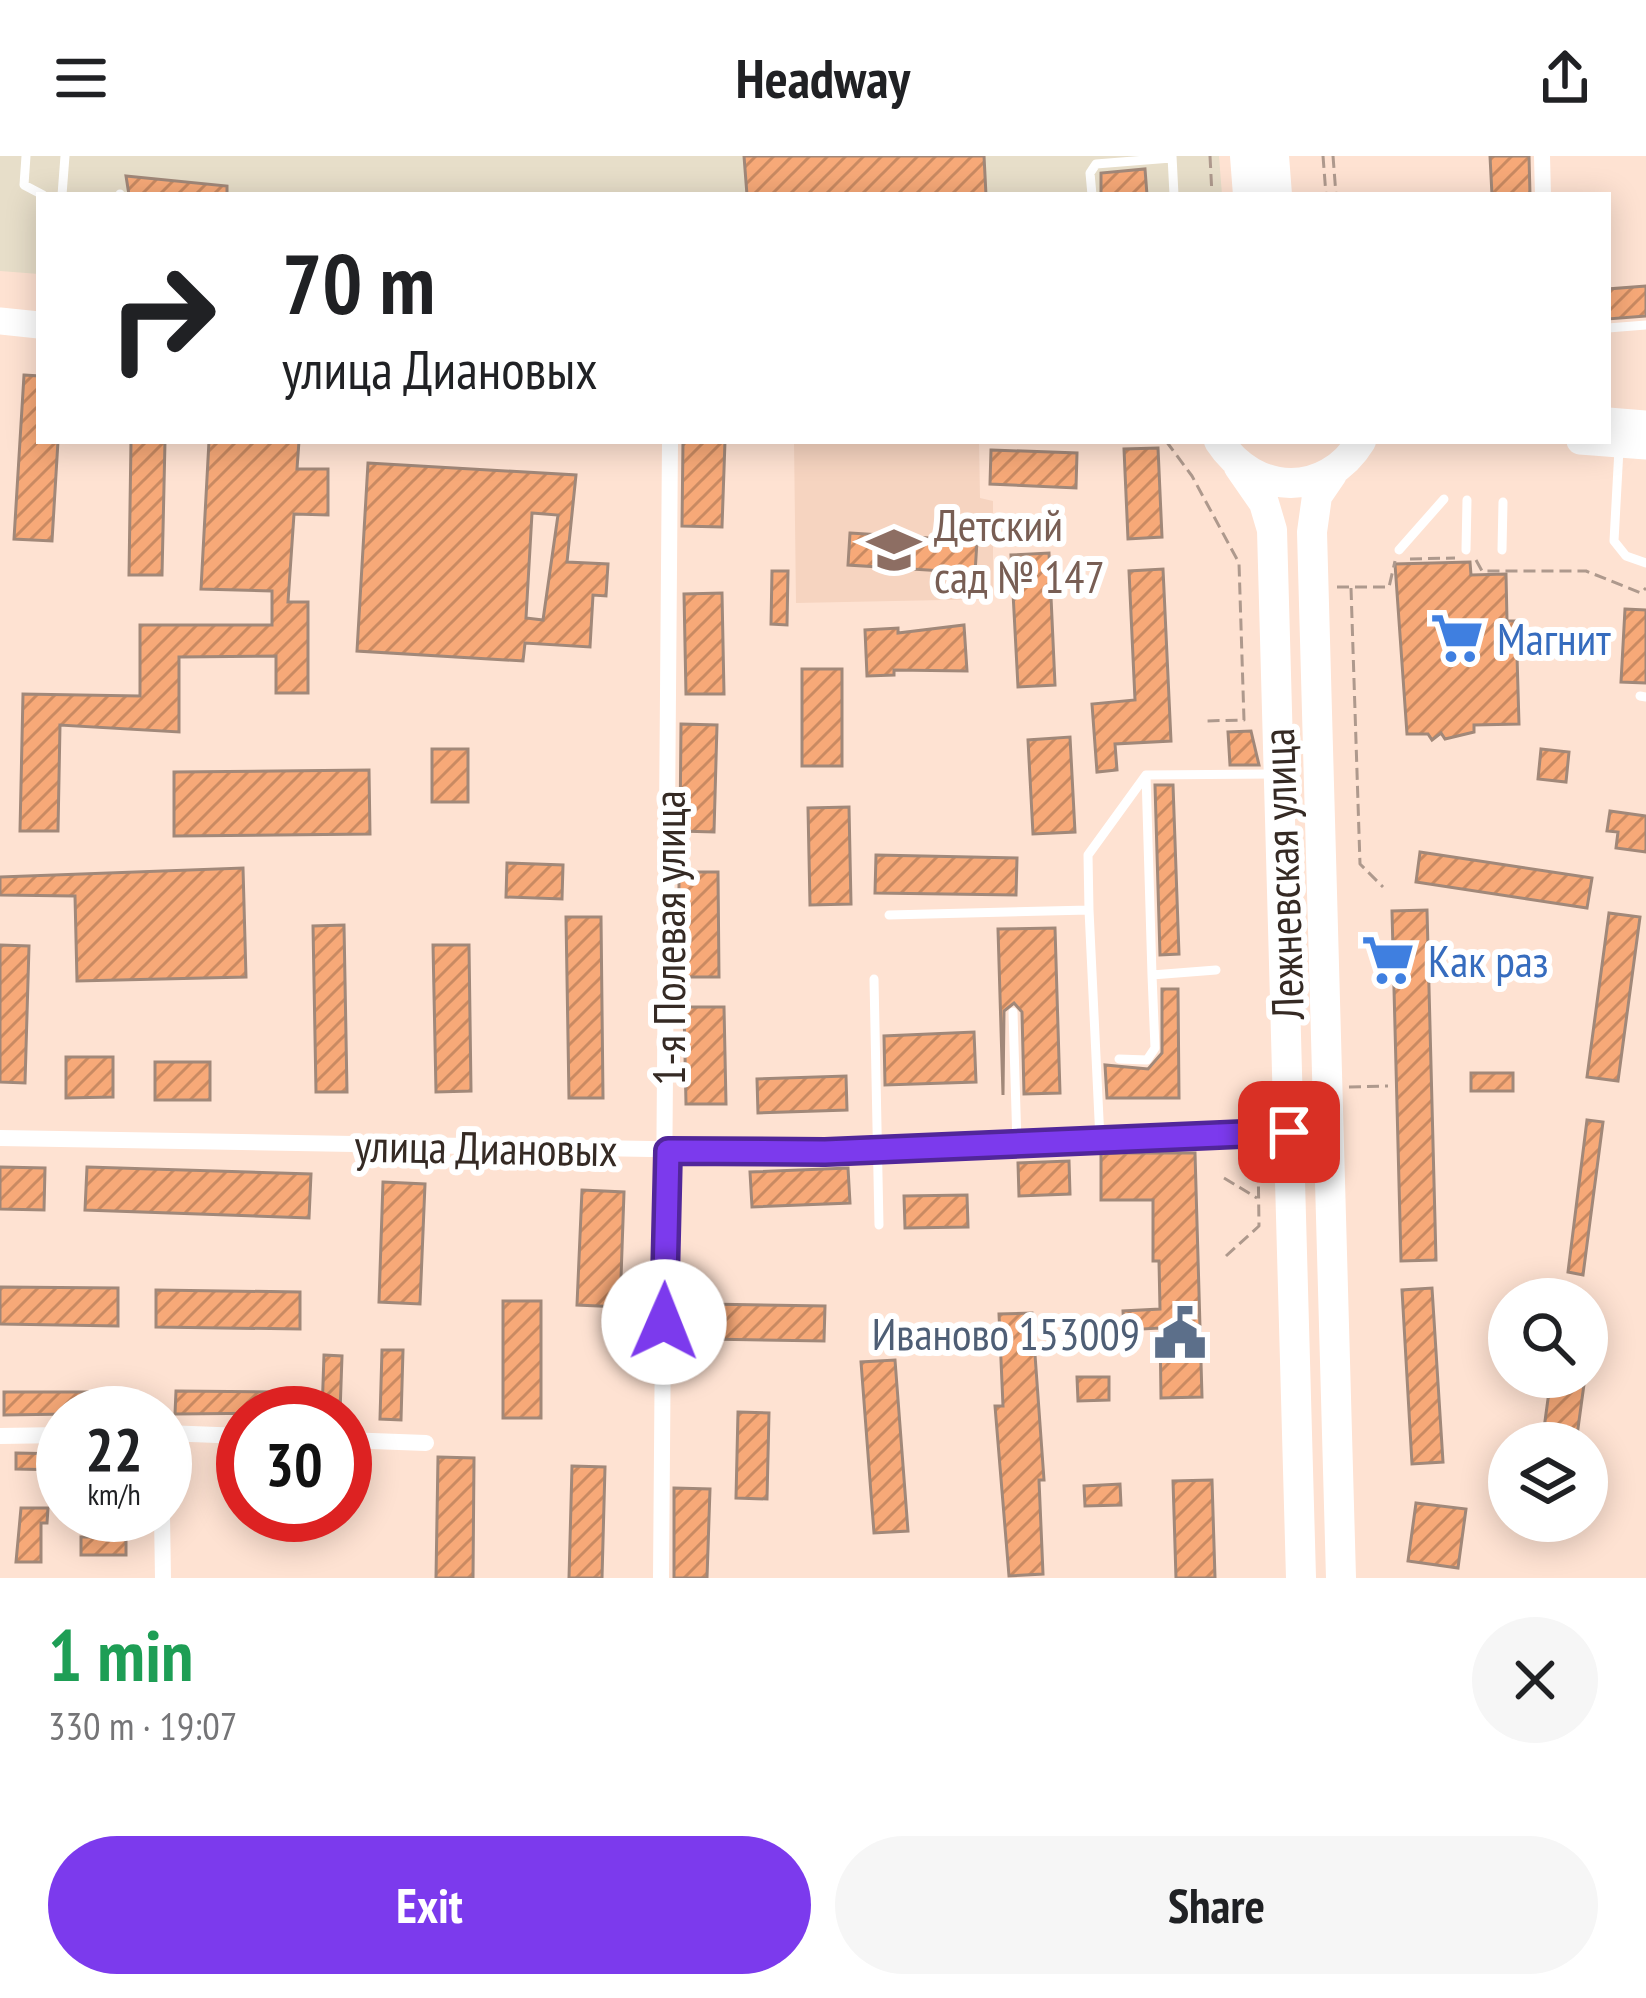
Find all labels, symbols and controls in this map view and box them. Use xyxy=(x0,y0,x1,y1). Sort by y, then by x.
text: Headway xyxy=(736,43,910,113)
icon: menu xyxy=(48,45,114,111)
icon: share xyxy=(1532,45,1598,111)
text: 70 m xyxy=(282,228,435,337)
icon: right xyxy=(84,240,240,396)
text: улица Диановых xyxy=(282,334,598,404)
place label: Детский сад № 147 xyxy=(934,495,1105,605)
school or university icon: Детский сад № 147 xyxy=(865,521,923,579)
supermarket icon: Магнит xyxy=(1428,609,1486,667)
place label: Магнит xyxy=(1497,609,1611,667)
street label: Лежневская улица xyxy=(1248,727,1316,1022)
street label: 1-я Полевая улица xyxy=(639,790,697,1086)
supermarket icon: Как раз xyxy=(1359,931,1417,989)
place label: Как раз xyxy=(1428,931,1549,989)
pin xyxy=(1238,1081,1340,1183)
icon: arrive xyxy=(1256,1099,1322,1165)
street label: улица Диановых xyxy=(354,1116,618,1178)
position arrow xyxy=(601,1259,727,1385)
map controls xyxy=(1488,1278,1608,1542)
button: search xyxy=(1488,1278,1608,1398)
place label: Иваново 153009 xyxy=(872,1304,1140,1362)
public building icon: Иваново 153009 xyxy=(1151,1304,1209,1362)
speed limit sign: 30 xyxy=(216,1386,372,1542)
text: 22 xyxy=(85,1410,143,1488)
button: layers xyxy=(1488,1422,1608,1542)
text: km/h xyxy=(87,1474,141,1513)
text: 1 min xyxy=(48,1608,193,1701)
button: close xyxy=(1472,1617,1598,1743)
text: 330 m · 19:07 xyxy=(48,1700,237,1751)
button: Exit xyxy=(48,1836,811,1974)
button: Share xyxy=(835,1836,1598,1974)

